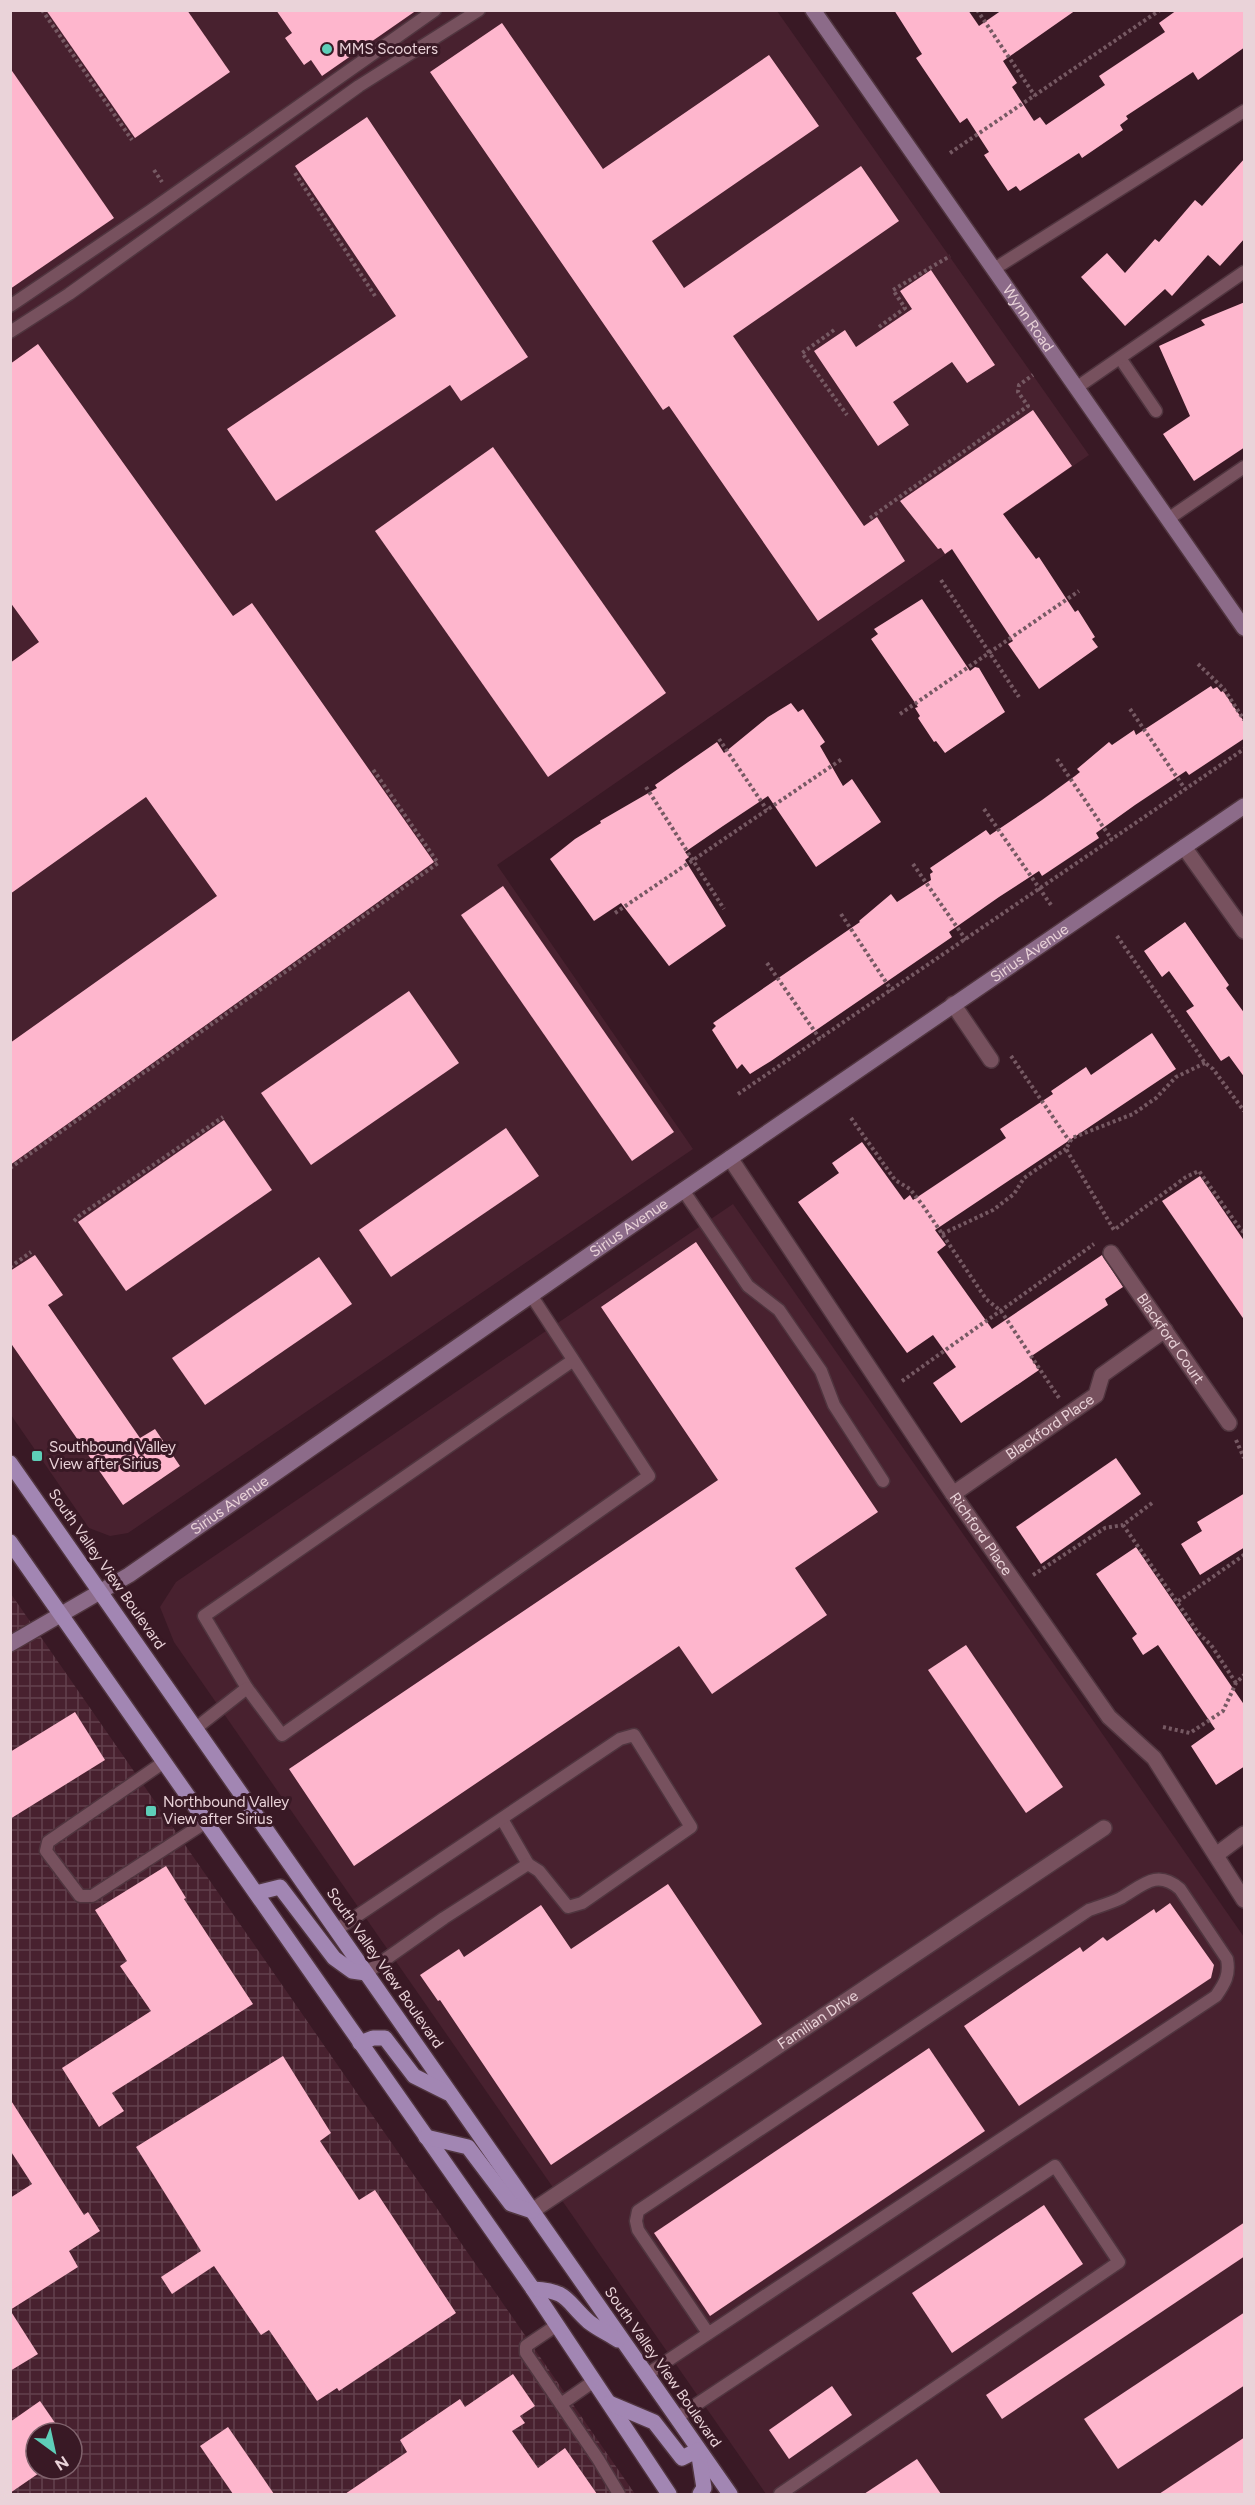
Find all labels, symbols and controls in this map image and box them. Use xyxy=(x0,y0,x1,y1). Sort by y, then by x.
place label: MMS Scooters xyxy=(339,40,438,58)
marker: MMS Scooters xyxy=(320,42,334,56)
street label: Wynn Road xyxy=(999,282,1058,355)
street label: Sirius Avenue xyxy=(987,920,1072,986)
street label: Sirius Avenue xyxy=(586,1194,671,1261)
street label: Blackford Court xyxy=(1133,1290,1208,1387)
street label: Blackford Place xyxy=(1002,1390,1098,1464)
place label: Southbound Valley View after Sirius xyxy=(49,1438,176,1473)
marker: Southbound Valley View after Sirius xyxy=(30,1449,44,1463)
street label: Sirius Avenue xyxy=(187,1472,272,1539)
street label: South Valley View Boulevard xyxy=(45,1485,169,1653)
street label: Richford Place xyxy=(946,1489,1016,1579)
place label: Northbound Valley View after Sirius xyxy=(163,1793,289,1828)
marker: Northbound Valley View after Sirius xyxy=(144,1804,158,1818)
street label: South Valley View Boulevard xyxy=(323,1884,447,2052)
street label: Familian Drive xyxy=(774,1986,862,2053)
street label: South Valley View Boulevard xyxy=(601,2283,725,2451)
north arrow xyxy=(24,2421,84,2481)
text: N xyxy=(52,2452,72,2474)

